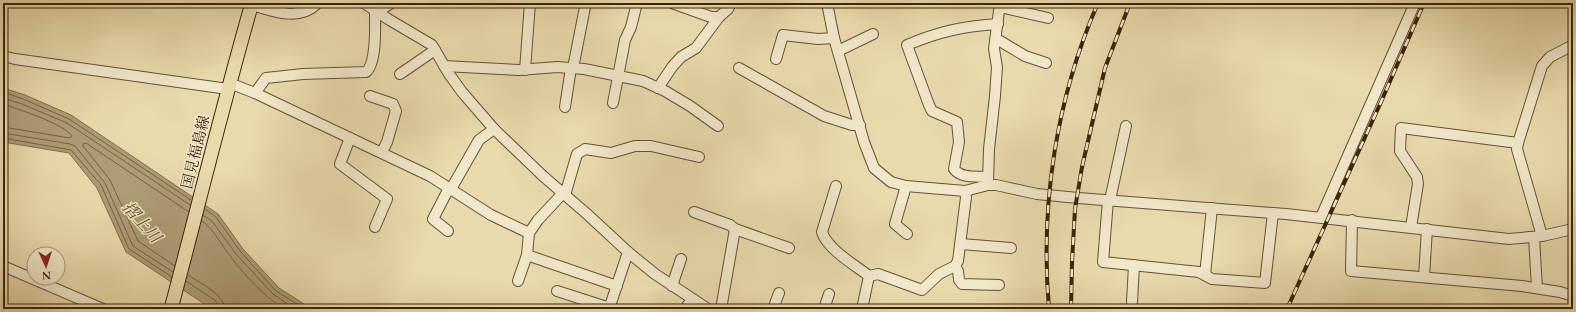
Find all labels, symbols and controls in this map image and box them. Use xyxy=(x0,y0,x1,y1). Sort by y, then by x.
street label: 国見福島線 xyxy=(177,113,213,191)
water label: 摺上川 xyxy=(118,197,167,248)
north arrow xyxy=(26,246,66,286)
text: N xyxy=(42,269,51,283)

